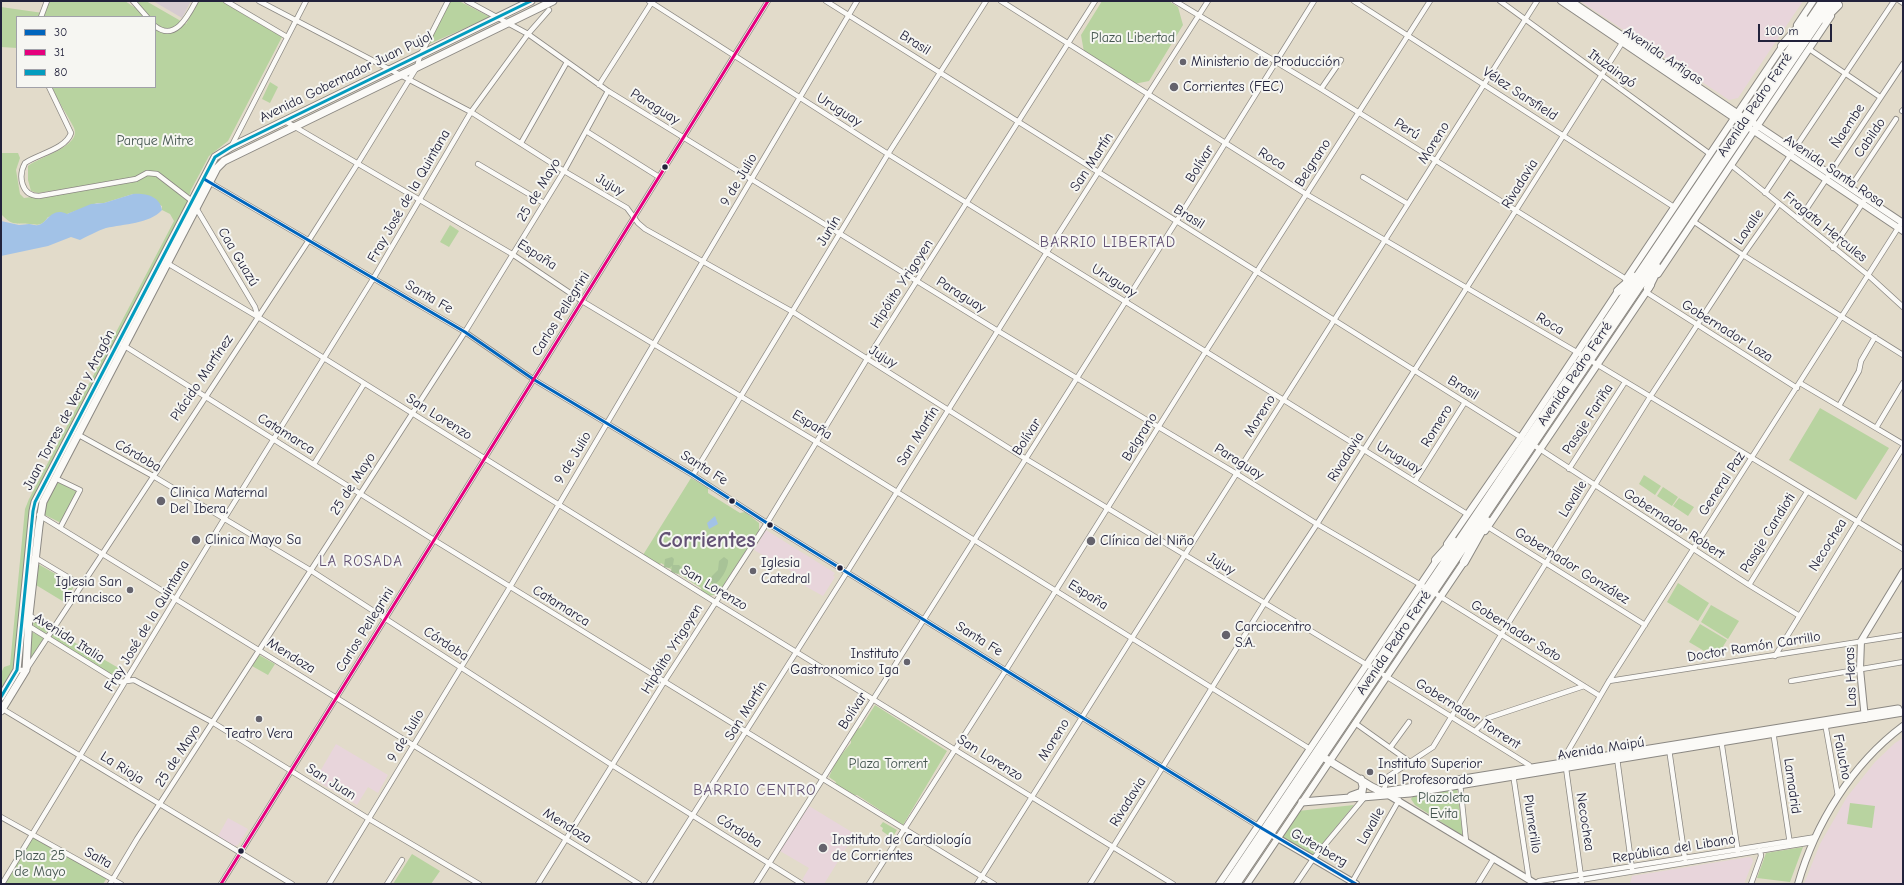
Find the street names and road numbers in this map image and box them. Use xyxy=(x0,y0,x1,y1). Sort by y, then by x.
street label: Avenida Artigas xyxy=(1620,23,1706,89)
street label: Brasil xyxy=(896,27,934,59)
street label: Avenida Gobernador Juan Pujol xyxy=(257,28,435,126)
street label: Ituzaingó xyxy=(1585,46,1639,92)
street label: Avenida Pedro Ferré xyxy=(1714,50,1796,160)
street label: Vélez Sarsfield xyxy=(1479,64,1561,124)
street label: Paraguay xyxy=(627,85,683,129)
street label: Uruguay xyxy=(813,90,865,130)
street label: Ñaembe xyxy=(1827,101,1869,151)
street label: Perú xyxy=(1391,115,1423,143)
street label: Cabildo xyxy=(1851,115,1889,161)
street label: Moreno xyxy=(1415,119,1453,167)
street label: Fray José de la Quintana xyxy=(364,127,454,265)
street label: San Martín xyxy=(1067,129,1117,195)
street label: Avenida Santa Rosa xyxy=(1781,131,1887,211)
street label: Belgrano xyxy=(1291,136,1335,190)
street label: Bolívar xyxy=(1182,142,1218,186)
street label: Roca xyxy=(1255,144,1289,174)
street label: 9 de Julio xyxy=(717,151,761,209)
street label: 25 de Mayo xyxy=(513,155,565,225)
street label: Rivadavia xyxy=(1498,156,1542,212)
street label: Jujuy xyxy=(593,170,627,200)
street label: Fragata Hercules xyxy=(1780,188,1870,266)
street label: Brasil xyxy=(1170,201,1208,233)
street label: Lavalle xyxy=(1731,206,1767,248)
street label: Junín xyxy=(814,213,844,249)
street label: Caa Guazú xyxy=(214,225,262,289)
street label: España xyxy=(514,236,560,274)
street label: Hipólito Yrigoyen xyxy=(867,236,937,332)
street label: Uruguay xyxy=(1088,261,1140,301)
street label: Carlos Pellegrini xyxy=(528,269,594,359)
street label: Paraguay xyxy=(933,273,989,317)
street label: Santa Fe xyxy=(402,277,456,317)
street label: Gobernador Loza xyxy=(1678,296,1776,366)
street label: Roca xyxy=(1533,309,1567,339)
street label: Avenida Pedro Ferré xyxy=(1534,319,1616,429)
street label: Juan Torres de Vera y Aragón xyxy=(20,327,118,493)
street label: Plácido Martínez xyxy=(167,332,237,424)
street label: Jujuy xyxy=(866,342,900,372)
street label: Brasil xyxy=(1444,372,1482,404)
street label: Pasaje Fariña xyxy=(1559,381,1617,457)
street label: San Lorenzo xyxy=(403,390,475,444)
street label: Moreno xyxy=(1241,392,1279,440)
street label: Romero xyxy=(1417,402,1457,450)
street label: San Martín xyxy=(893,403,943,469)
street label: España xyxy=(789,406,835,444)
street label: Catamarca xyxy=(254,410,318,458)
street label: Belgrano xyxy=(1119,410,1161,464)
street label: Bolívar xyxy=(1009,415,1045,459)
street label: 9 de Julio xyxy=(551,429,595,487)
street label: Rivadavia xyxy=(1324,429,1368,485)
street label: Córdoba xyxy=(112,436,164,476)
street label: Uruguay xyxy=(1373,438,1425,478)
street label: Paraguay xyxy=(1211,440,1267,484)
street label: Santa Fe xyxy=(677,447,731,489)
street label: General Paz xyxy=(1695,449,1749,519)
street label: 25 de Mayo xyxy=(327,450,379,518)
street label: Lavalle xyxy=(1555,478,1591,520)
street label: Gobernador Robert xyxy=(1620,485,1728,563)
street label: Pasaje Candioti xyxy=(1737,490,1799,576)
street label: Necochea xyxy=(1805,516,1851,574)
street label: Gobernador González xyxy=(1512,524,1632,608)
street label: Jujuy xyxy=(1204,549,1238,579)
street label: Fray José de la Quintana xyxy=(101,557,193,695)
street label: San Lorenzo xyxy=(678,562,750,614)
street label: España xyxy=(1065,576,1111,614)
street label: Catamarca xyxy=(529,582,593,630)
street label: Carlos Pellegrini xyxy=(332,585,398,675)
street label: Avenida Pedro Ferré xyxy=(1353,588,1435,698)
street label: Gobernador Soto xyxy=(1468,596,1564,666)
street label: Hipólito Yrigoyen xyxy=(638,601,706,697)
street label: Avenida Italia xyxy=(30,609,108,667)
street label: Santa Fe xyxy=(952,618,1006,660)
street label: Córdoba xyxy=(420,623,472,665)
street label: Doctor Ramón Carrillo xyxy=(1686,628,1822,666)
street label: Mendoza xyxy=(264,635,318,677)
street label: Las Heras xyxy=(1842,647,1860,707)
street label: Gobernador Torrent xyxy=(1412,675,1524,753)
street label: San Martín xyxy=(721,678,771,744)
street label: Bolívar xyxy=(835,689,871,733)
street label: 9 de Julio xyxy=(384,707,428,765)
street label: Moreno xyxy=(1035,716,1073,764)
street label: 25 de Mayo xyxy=(152,722,204,790)
street label: San Lorenzo xyxy=(954,731,1026,785)
street label: Falucho xyxy=(1829,733,1855,781)
street label: Avenida Maipú xyxy=(1556,734,1646,764)
street label: La Rioja xyxy=(97,748,147,788)
street label: Lamadrid xyxy=(1780,757,1804,815)
street label: San Juan xyxy=(303,760,359,804)
street label: Rivadavia xyxy=(1106,774,1150,830)
street label: Necochea xyxy=(1572,792,1598,852)
street label: Plumerillo xyxy=(1519,794,1545,854)
street label: Mendoza xyxy=(540,805,594,847)
street label: Lavalle xyxy=(1354,805,1388,847)
street label: Córdoba xyxy=(713,810,765,852)
street label: Gutenberg xyxy=(1288,825,1350,871)
street label: República del Libano xyxy=(1611,831,1737,867)
street label: Salta xyxy=(81,844,115,872)

